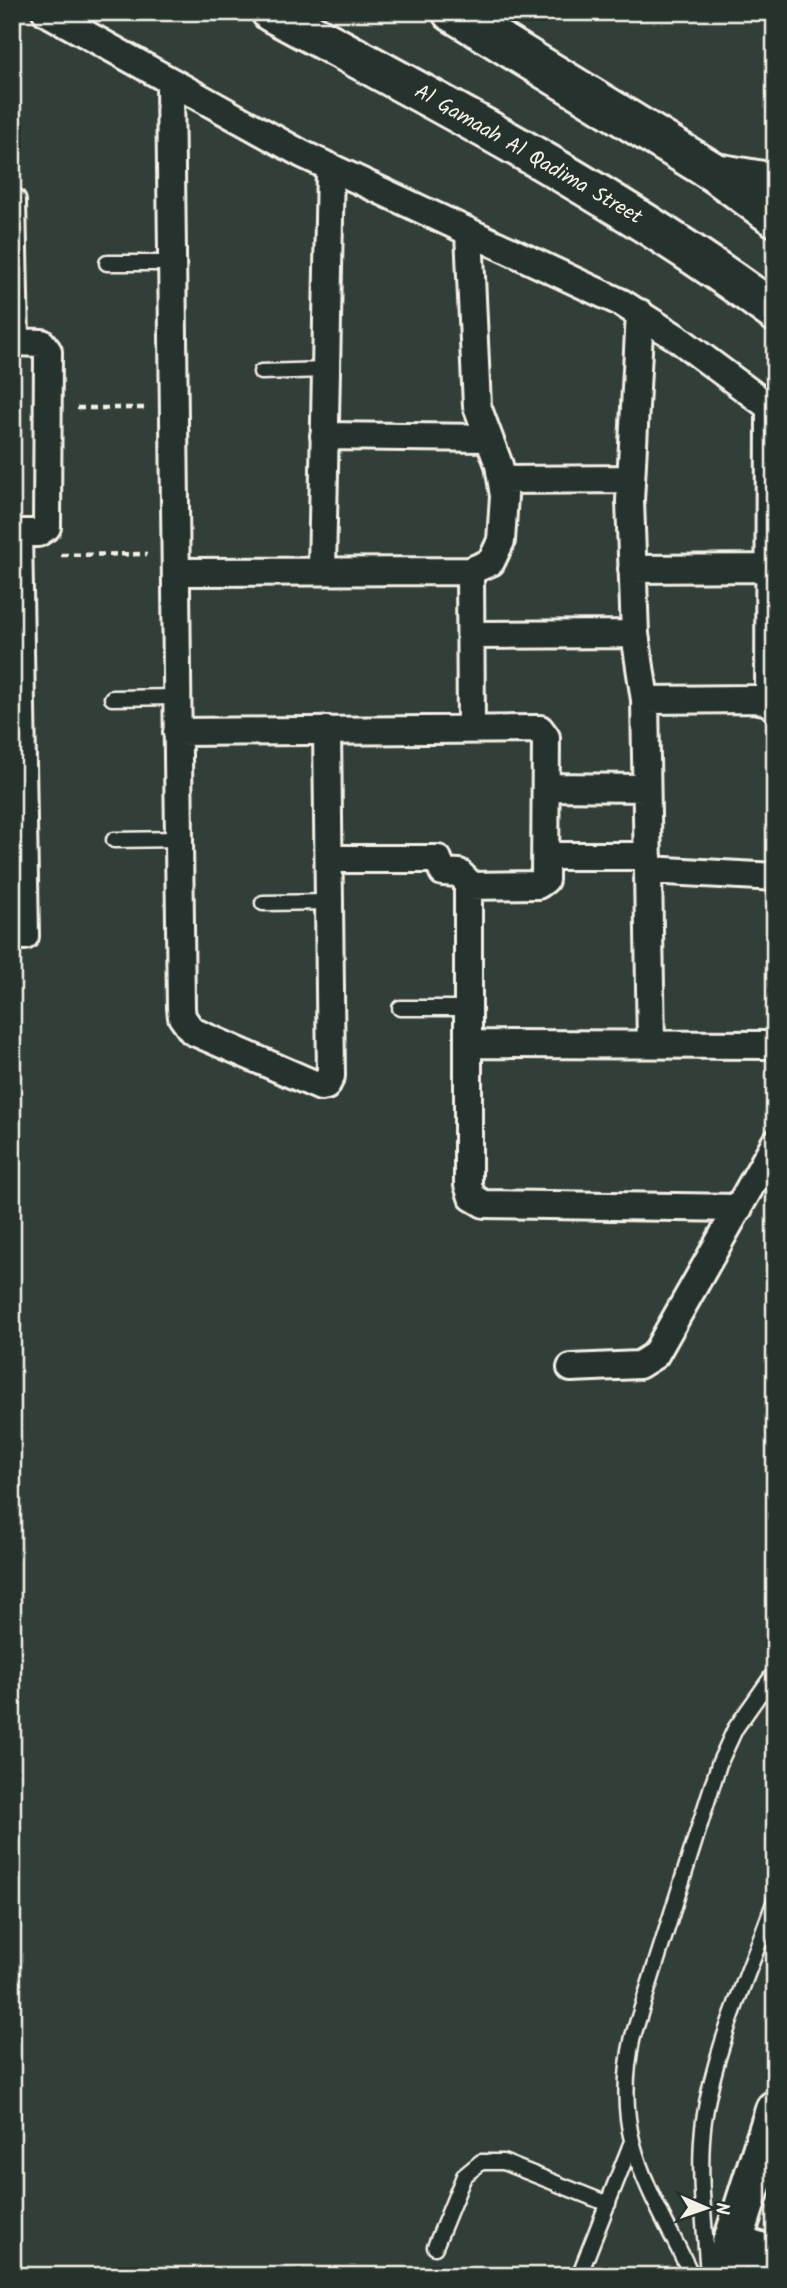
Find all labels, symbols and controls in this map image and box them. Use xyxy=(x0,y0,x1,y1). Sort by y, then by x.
street label: Al Gamaah Al Qadima Street xyxy=(408,76,649,234)
north arrow xyxy=(672,2172,742,2242)
text: N xyxy=(706,2202,736,2215)

